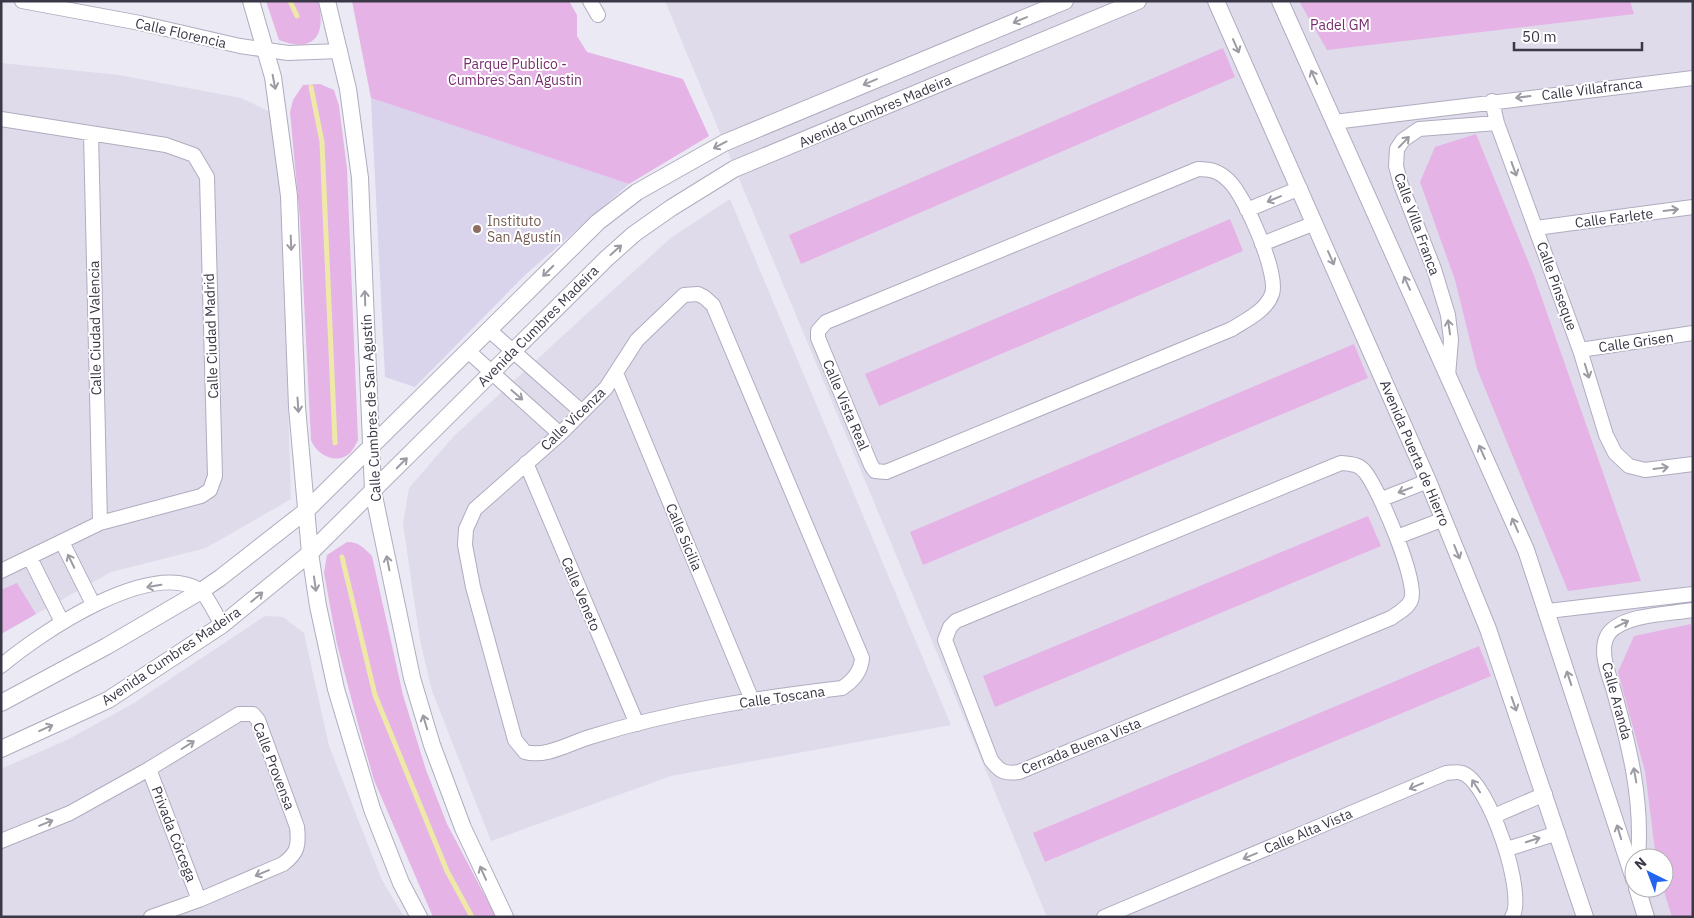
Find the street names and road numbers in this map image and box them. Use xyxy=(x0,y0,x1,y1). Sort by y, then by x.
street label: Calle Florencia xyxy=(134,14,229,52)
street label: Avenida Cumbres Madeira xyxy=(796,70,955,151)
street label: Calle Villafranca xyxy=(1541,74,1644,104)
street label: Calle Villa Franca xyxy=(1390,170,1444,278)
street label: Calle Farlete xyxy=(1574,204,1654,232)
street label: Calle Pinseque xyxy=(1533,239,1581,333)
street label: Calle Ciudad Valencia xyxy=(85,260,105,396)
street label: Avenida Cumbres Madeira xyxy=(474,261,603,390)
street label: Calle Ciudad Madrid xyxy=(200,273,222,399)
street label: Calle Cumbres de San Agustín xyxy=(357,314,385,502)
street label: Calle Grisen xyxy=(1597,328,1675,356)
street label: Calle Vista Real xyxy=(819,357,873,453)
street label: Avenida Puerta de Hierro xyxy=(1376,377,1454,529)
street label: Calle Vicenza xyxy=(537,383,610,454)
street label: Calle Sicilia xyxy=(662,500,706,574)
street label: Calle Veneto xyxy=(557,554,605,634)
street label: Avenida Cumbres Madeira xyxy=(98,602,244,709)
street label: Calle Aranda xyxy=(1598,660,1636,742)
street label: Calle Toscana xyxy=(738,682,827,712)
street label: Cerrada Buena Vista xyxy=(1018,714,1144,778)
street label: Calle Provensa xyxy=(249,720,299,813)
street label: Privada Córcega xyxy=(147,784,201,885)
street label: Calle Alta Vista xyxy=(1261,804,1355,858)

